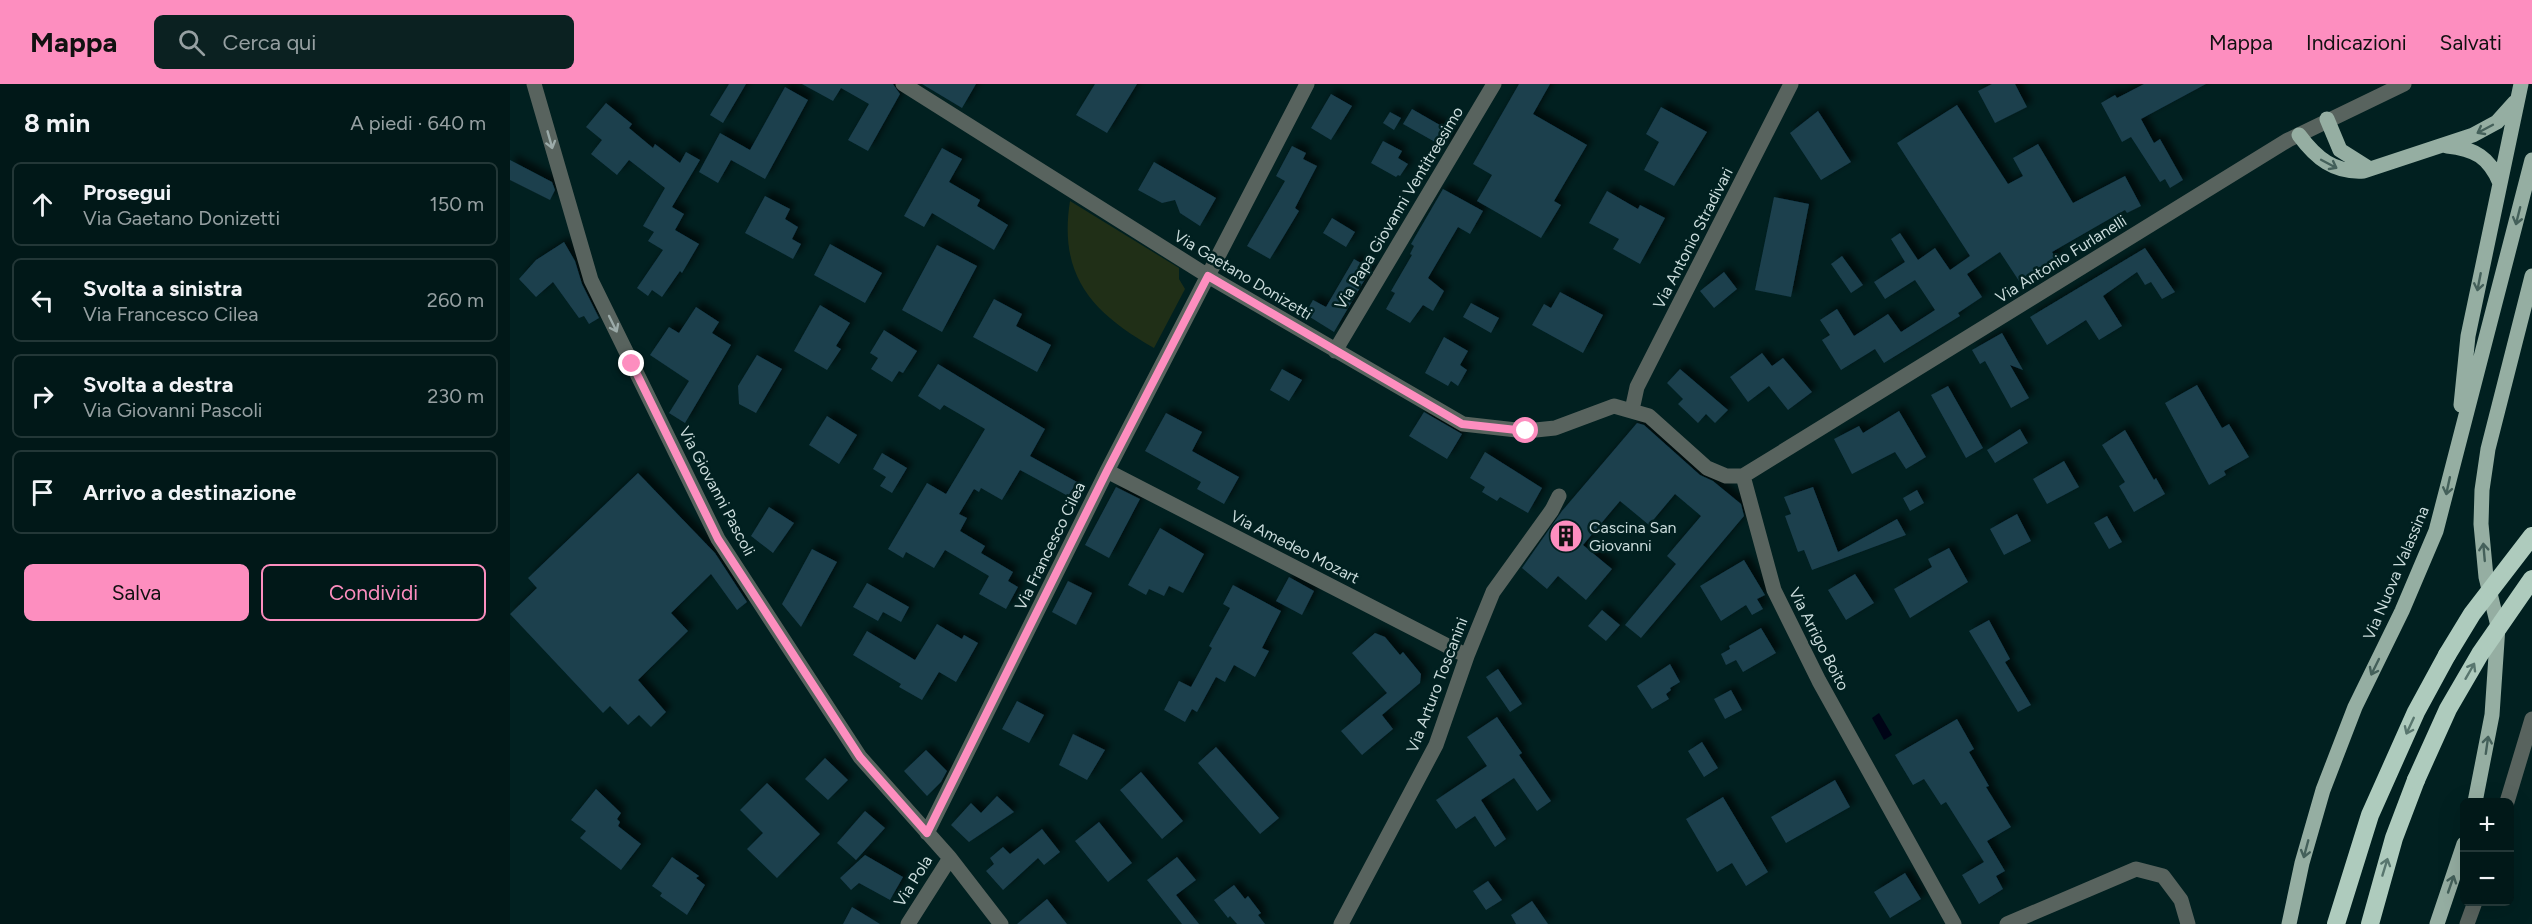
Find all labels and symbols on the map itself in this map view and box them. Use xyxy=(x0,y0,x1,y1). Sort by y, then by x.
street label: Via Papa Giovanni Ventitreesimo xyxy=(1331,103,1467,313)
one-way arrow xyxy=(2476,124,2494,135)
one-way arrow xyxy=(545,130,556,149)
one-way arrow xyxy=(2320,158,2338,170)
street label: Via Antonio Stradivari xyxy=(1649,164,1737,312)
one-way arrow xyxy=(2511,207,2523,226)
street label: Via Antonio Furlanelli xyxy=(1992,211,2130,307)
street label: Via Gaetano Donizetti xyxy=(1171,226,1315,324)
one-way arrow xyxy=(2473,271,2484,291)
one-way arrow xyxy=(607,315,619,333)
route end xyxy=(618,350,644,376)
route start xyxy=(1512,417,1538,443)
street label: Via Giovanni Pascoli xyxy=(675,423,759,559)
one-way arrow xyxy=(2442,477,2454,496)
street label: Via Francesco Cilea xyxy=(1011,479,1089,613)
street label: Via Nuova Valassina xyxy=(2359,503,2433,643)
street label: Via Amedeo Mozart xyxy=(1228,506,1362,588)
building icon: Cascina San Giovanni xyxy=(1548,518,1584,554)
place label: Cascina San Giovanni xyxy=(1589,518,1677,555)
one-way arrow xyxy=(2478,543,2489,563)
street label: Via Arrigo Boito xyxy=(1785,584,1853,694)
street label: Via Arturo Toscanini xyxy=(1402,615,1472,755)
one-way arrow xyxy=(2368,657,2380,675)
one-way arrow xyxy=(2464,663,2476,680)
one-way arrow xyxy=(2404,716,2416,734)
one-way arrow xyxy=(2482,736,2493,756)
one-way arrow xyxy=(2299,839,2311,858)
street label: Via Pola xyxy=(890,852,936,910)
one-way arrow xyxy=(2380,858,2391,877)
one-way arrow xyxy=(2446,875,2457,894)

